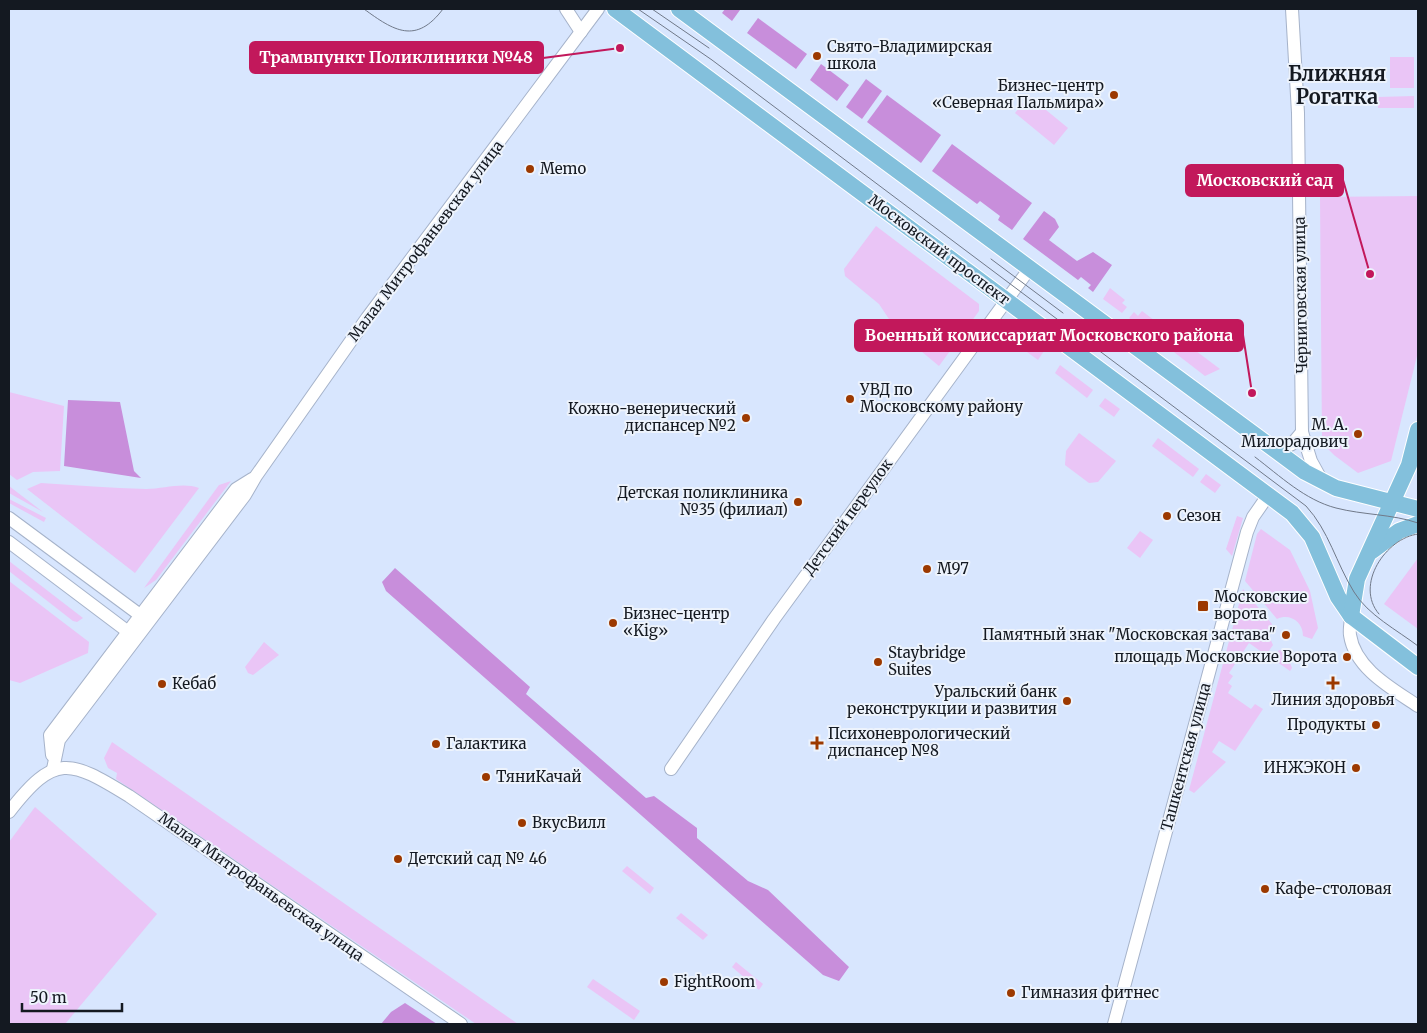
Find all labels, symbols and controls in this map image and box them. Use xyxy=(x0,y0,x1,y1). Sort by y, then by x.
place label: Свято-Владимирская школа xyxy=(827,37,992,73)
callout: Трамвпункт Поликлиники №48 xyxy=(250,42,543,73)
text: Трамвпункт Поликлиники №48 xyxy=(259,47,533,67)
marker: Свято-Владимирская школа xyxy=(811,50,823,62)
district label: Ближняя Рогатка xyxy=(1288,61,1386,109)
place label: Бизнес-центр «Северная Пальмира» xyxy=(932,76,1104,112)
marker: Бизнес-центр «Северная Пальмира» xyxy=(1108,89,1120,101)
street label: Малая Митрофаньевская улица xyxy=(344,137,507,345)
place label: Memo xyxy=(540,159,586,178)
marker: Memo xyxy=(524,163,536,175)
callout: Московский сад xyxy=(1186,165,1343,196)
text: Московский сад xyxy=(1197,170,1333,190)
street label: Московский проспект xyxy=(865,190,1014,309)
street label: Черниговская улица xyxy=(1290,216,1311,374)
callout: Военный комиссариат Московского района xyxy=(855,320,1243,351)
text: Военный комиссариат Московского района xyxy=(865,325,1233,345)
place label: УВД по Московскому району xyxy=(859,380,1023,416)
marker: УВД по Московскому району xyxy=(844,393,856,405)
place label: Кожно-венерический диспансер №2 xyxy=(568,399,736,435)
marker: Кожно-венерический диспансер №2 xyxy=(740,412,752,424)
place label: М. А. Милорадович xyxy=(1241,415,1348,451)
marker: М. А. Милорадович xyxy=(1352,428,1364,440)
street label: Детский переулок xyxy=(799,454,897,579)
place label: Детская поликлиника №35 (филиал) xyxy=(618,483,788,519)
marker: Детская поликлиника №35 (филиал) xyxy=(792,496,804,508)
place label: Сезон xyxy=(1177,506,1221,525)
marker: Сезон xyxy=(1161,510,1173,522)
place label: M97 xyxy=(937,559,969,578)
marker: M97 xyxy=(921,563,933,575)
place label: Московские ворота xyxy=(1214,587,1308,623)
marker: Московские ворота xyxy=(1196,599,1210,613)
place label: Бизнес-центр «Kig» xyxy=(623,604,730,640)
marker: Бизнес-центр «Kig» xyxy=(607,617,619,629)
place label: Памятный знак "Московская застава" xyxy=(983,625,1276,644)
marker: Памятный знак "Московская застава" xyxy=(1280,629,1292,641)
place label: Staybridge Suites xyxy=(888,643,966,679)
place label: площадь Московские Ворота xyxy=(1114,647,1337,666)
marker: площадь Московские Ворота xyxy=(1341,651,1353,663)
marker: Staybridge Suites xyxy=(872,656,884,668)
place label: Кебаб xyxy=(172,674,216,693)
marker: Линия здоровья xyxy=(1327,677,1339,689)
marker: Кебаб xyxy=(156,678,168,690)
street label: Ташкентская улица xyxy=(1157,681,1214,833)
place label: Уральский банк реконструкции и развития xyxy=(847,682,1057,718)
place label: Линия здоровья xyxy=(1271,690,1395,709)
marker: Уральский банк реконструкции и развития xyxy=(1061,695,1073,707)
place label: Продукты xyxy=(1287,715,1366,734)
marker: Продукты xyxy=(1370,719,1382,731)
place label: Психоневрологический диспансер №8 xyxy=(827,724,1010,760)
place label: Галактика xyxy=(446,734,527,753)
marker: Психоневрологический диспансер №8 xyxy=(810,736,824,750)
marker: Галактика xyxy=(430,738,442,750)
place label: ИНЖЭКОН xyxy=(1263,758,1346,777)
marker: ИНЖЭКОН xyxy=(1350,762,1362,774)
place label: ТяниКачай xyxy=(496,767,582,786)
marker: ТяниКачай xyxy=(480,771,492,783)
street label: Малая Митрофаньевская улица xyxy=(155,808,368,965)
place label: ВкусВилл xyxy=(532,813,606,832)
marker: ВкусВилл xyxy=(516,817,528,829)
place label: Детский сад № 46 xyxy=(408,849,547,868)
marker: Детский сад № 46 xyxy=(392,853,404,865)
place label: Кафе-столовая xyxy=(1275,879,1392,898)
marker: Кафе-столовая xyxy=(1259,883,1271,895)
place label: FightRoom xyxy=(674,972,755,991)
marker: FightRoom xyxy=(658,976,670,988)
scale bar xyxy=(22,980,122,1012)
place label: Гимназия фитнес xyxy=(1021,983,1159,1002)
marker: Гимназия фитнес xyxy=(1005,987,1017,999)
text: 50 m xyxy=(30,988,67,1007)

